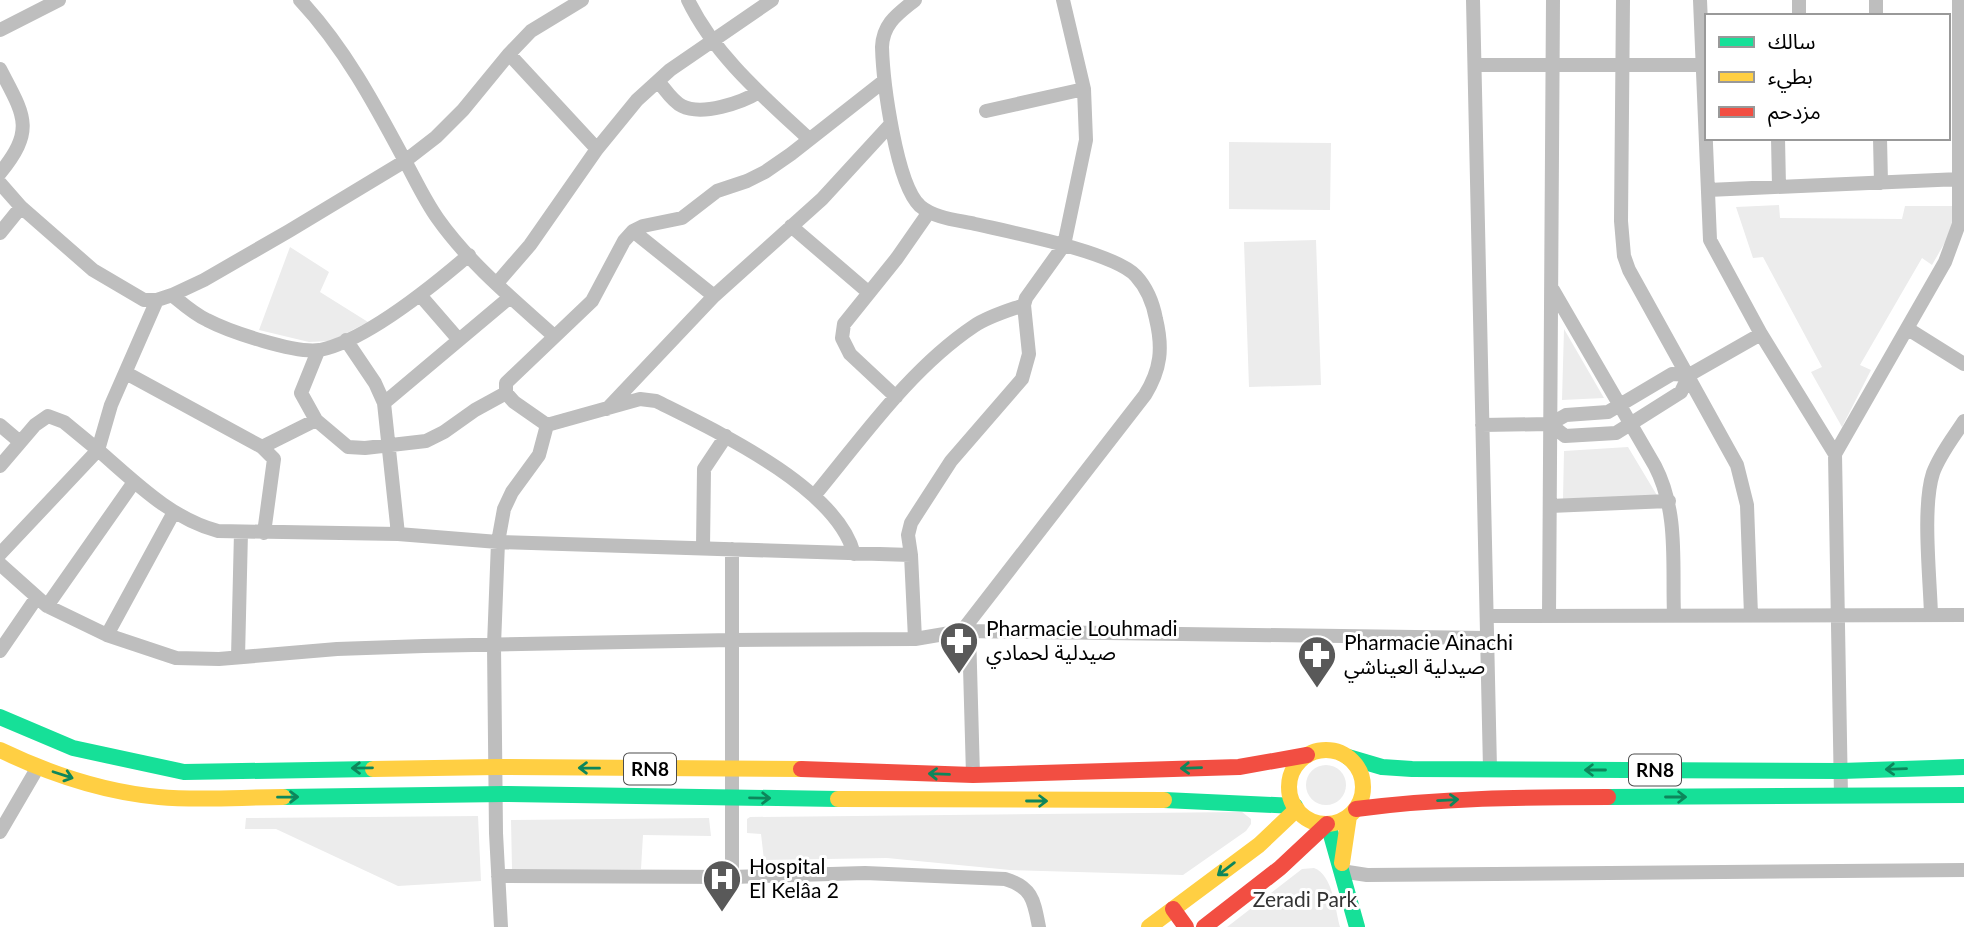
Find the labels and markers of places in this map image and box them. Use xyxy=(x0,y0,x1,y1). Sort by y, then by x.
place label: Pharmacie Louhmadi صيدلية لحمادي xyxy=(986,615,1177,669)
pharmacy icon: Pharmacie Louhmadi صيدلية لحمادي xyxy=(938,620,980,675)
place label: Pharmacie Ainachi صيدلية العيناشي xyxy=(1344,629,1513,683)
pharmacy icon: Pharmacie Ainachi صيدلية العيناشي xyxy=(1296,634,1338,689)
place label: Hospital El Kelâa 2 xyxy=(749,853,839,902)
hospital icon: Hospital El Kelâa 2 xyxy=(701,858,743,913)

